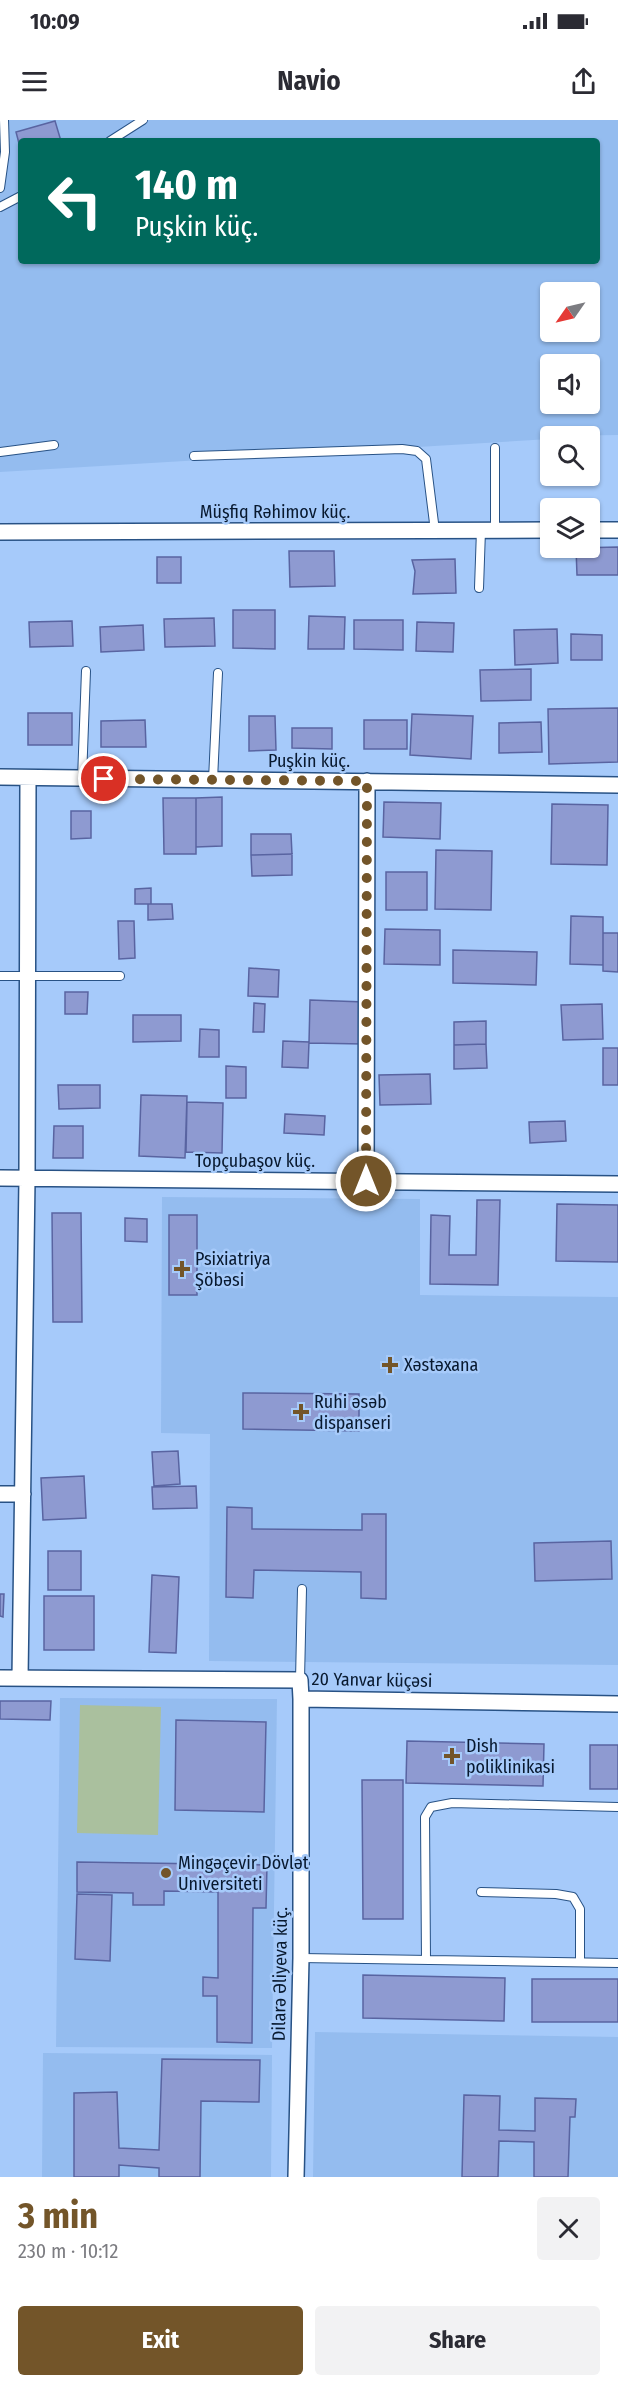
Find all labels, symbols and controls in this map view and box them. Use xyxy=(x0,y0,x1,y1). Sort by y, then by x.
text: 10:09 xyxy=(30,8,80,35)
icon: menu xyxy=(18,65,51,98)
text: Navio xyxy=(277,65,341,97)
icon: share xyxy=(567,65,600,98)
text: 140 m xyxy=(135,160,238,210)
icon: left xyxy=(36,162,114,240)
text: Puşkin küç. xyxy=(135,211,258,243)
north arrow xyxy=(540,282,600,342)
map controls xyxy=(540,282,600,558)
button: sound xyxy=(540,354,600,414)
button: search xyxy=(540,426,600,486)
button: layers xyxy=(540,498,600,558)
street label: Müşfiq Rəhimov küç. xyxy=(200,501,350,523)
street label: Puşkin küç. xyxy=(268,750,350,772)
pin xyxy=(78,753,129,804)
icon: arrive xyxy=(87,762,120,795)
position arrow xyxy=(334,1149,398,1213)
street label: Topçubaşov küç. xyxy=(195,1150,315,1172)
place label: Psixiatriya Şöbəsi xyxy=(195,1248,271,1291)
marker: Psixiatriya Şöbəsi xyxy=(173,1260,191,1278)
place label: Xəstəxana xyxy=(404,1354,479,1376)
marker: Xəstəxana xyxy=(381,1356,399,1374)
place label: Ruhi əsəb dispanseri xyxy=(314,1391,391,1434)
marker: Ruhi əsəb dispanseri xyxy=(292,1403,310,1421)
street label: 20 Yanvar küçəsi xyxy=(312,1668,432,1692)
place label: Dish poliklinikasi xyxy=(466,1735,555,1778)
marker: Dish poliklinikasi xyxy=(443,1747,461,1765)
place label: Mingəçevir Dövlət Universiteti xyxy=(178,1852,309,1895)
marker: Mingəçevir Dövlət Universiteti xyxy=(159,1866,173,1880)
street label: Dilarə Əliyeva küç. xyxy=(268,1906,292,2041)
text: 3 min xyxy=(18,2194,98,2238)
button: close xyxy=(537,2197,600,2260)
text: 230 m · 10:12 xyxy=(18,2239,118,2263)
button: Exit xyxy=(18,2306,303,2375)
button: Share xyxy=(315,2306,600,2375)

